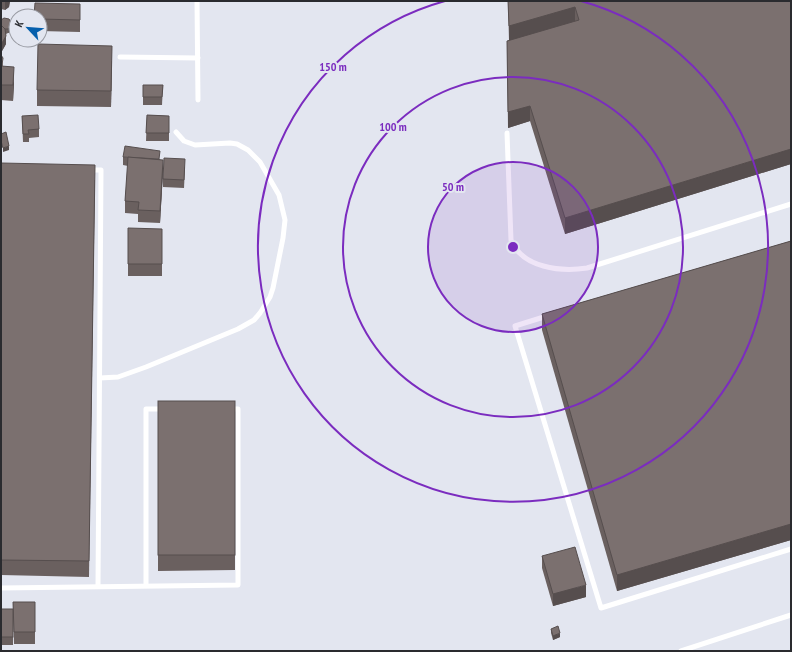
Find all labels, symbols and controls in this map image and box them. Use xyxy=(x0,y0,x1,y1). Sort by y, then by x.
north arrow xyxy=(8,8,48,48)
text: K xyxy=(11,18,27,29)
text: 150 m xyxy=(319,59,347,74)
text: 100 m xyxy=(379,119,407,134)
text: 50 m xyxy=(442,179,464,194)
centre of rings xyxy=(506,240,520,254)

